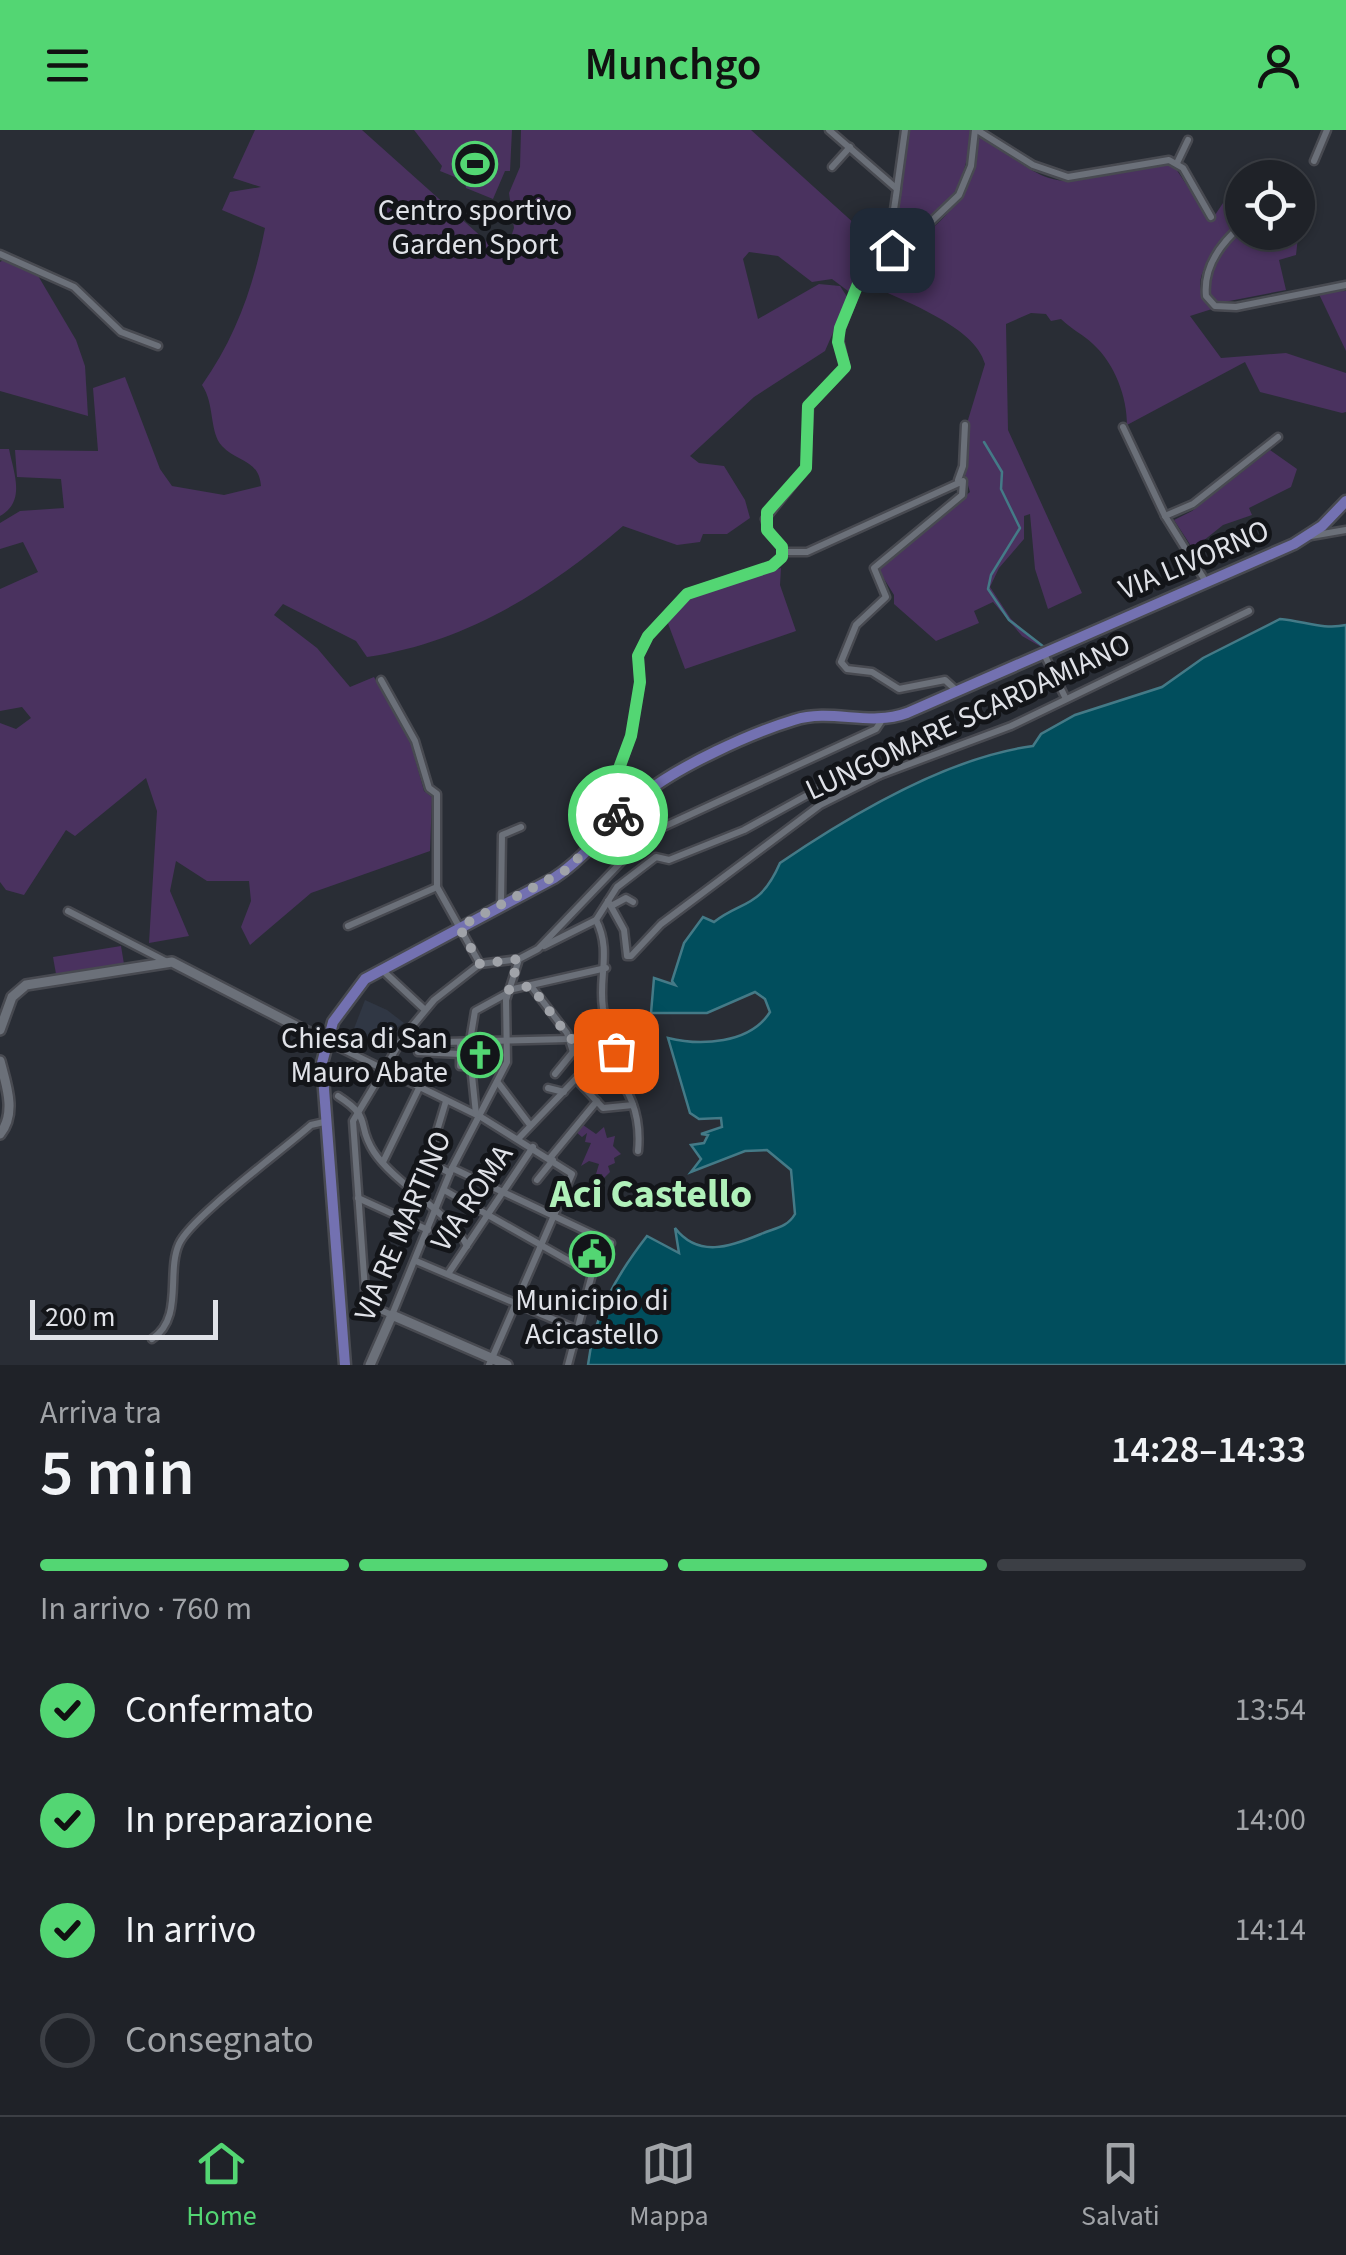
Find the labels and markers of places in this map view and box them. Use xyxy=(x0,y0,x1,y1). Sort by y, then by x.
sports icon: Centro sportivo Garden Sport xyxy=(452,141,498,187)
place label: Centro sportivo Garden Sport xyxy=(378,189,572,266)
pin xyxy=(850,208,935,293)
pin xyxy=(574,1009,659,1094)
place label: Chiesa di San Mauro Abate xyxy=(281,1017,448,1094)
church icon: Chiesa di San Mauro Abate xyxy=(457,1032,503,1078)
public building icon: Municipio di Acicastello xyxy=(569,1231,615,1277)
place label: Municipio di Acicastello xyxy=(515,1279,669,1356)

